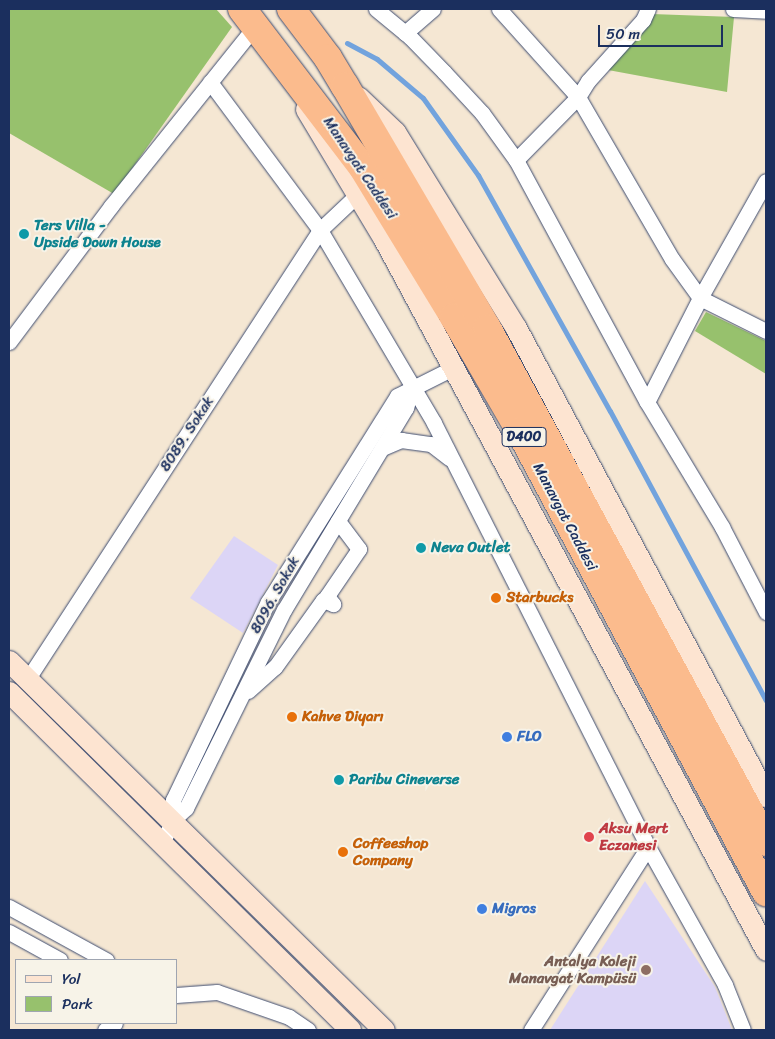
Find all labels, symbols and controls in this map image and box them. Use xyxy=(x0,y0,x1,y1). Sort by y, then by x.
scale bar xyxy=(600,15,725,47)
text: 50 m xyxy=(606,21,640,47)
street label: Manavgat Caddesi xyxy=(319,114,401,222)
place label: Ters Villa - Upside Down House xyxy=(34,216,162,251)
marker: Ters Villa - Upside Down House xyxy=(18,228,30,240)
street label: 8089. Sokak xyxy=(156,393,218,475)
road number: D400 xyxy=(502,426,546,448)
street label: Manavgat Caddesi xyxy=(529,460,601,574)
place label: Neva Outlet xyxy=(431,539,510,557)
marker: Neva Outlet xyxy=(415,542,427,554)
street label: 8096. Sokak xyxy=(246,553,304,637)
place label: Starbucks xyxy=(506,589,573,607)
marker: Starbucks xyxy=(490,592,502,604)
place label: Kahve Diyarı xyxy=(302,708,384,726)
marker: Kahve Diyarı xyxy=(286,711,298,723)
place label: FLO xyxy=(517,728,542,746)
marker: FLO xyxy=(501,731,513,743)
place label: Paribu Cineverse xyxy=(349,771,460,789)
marker: Paribu Cineverse xyxy=(333,774,345,786)
place label: Aksu Mert Eczanesi xyxy=(599,819,668,854)
marker: Aksu Mert Eczanesi xyxy=(583,831,595,843)
place label: Coffeeshop Company xyxy=(353,834,429,869)
marker: Coffeeshop Company xyxy=(337,846,349,858)
place label: Migros xyxy=(492,900,536,918)
marker: Migros xyxy=(476,903,488,915)
place label: Antalya Koleji Manavgat Kampüsü xyxy=(510,952,636,987)
legend xyxy=(15,959,178,1024)
marker: Antalya Koleji Manavgat Kampüsü xyxy=(640,964,652,976)
text: Yol xyxy=(62,966,81,992)
text: Park xyxy=(62,991,93,1017)

